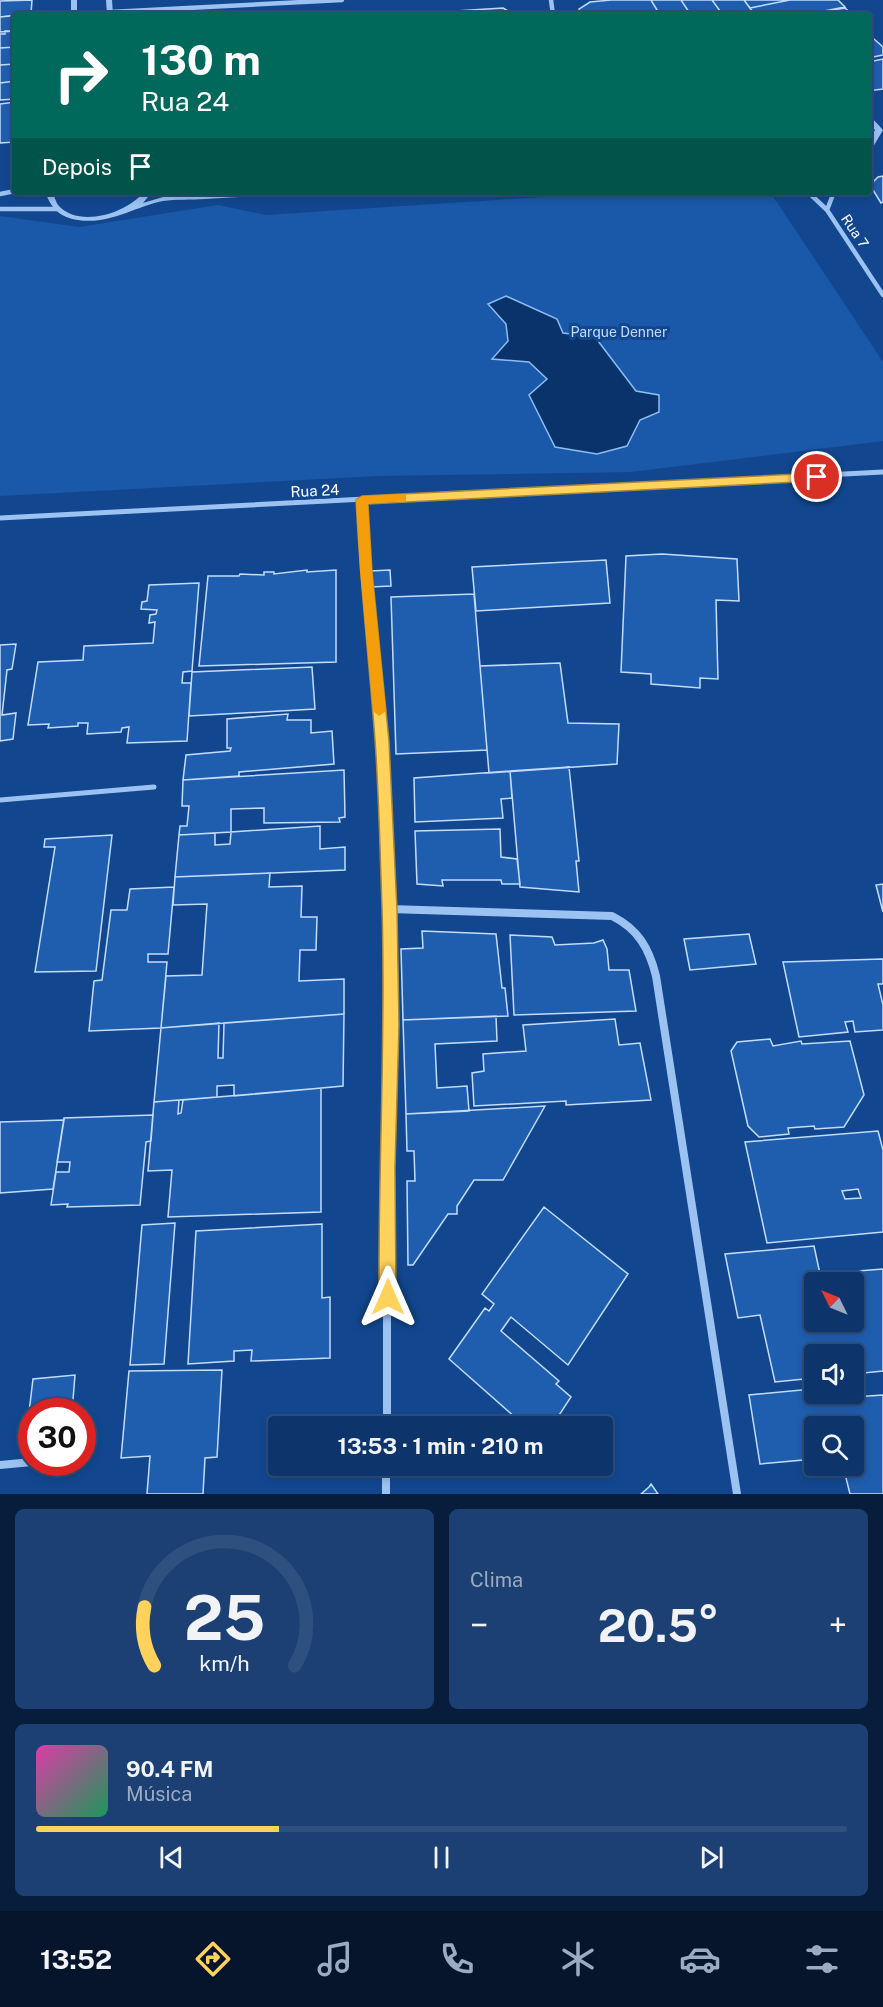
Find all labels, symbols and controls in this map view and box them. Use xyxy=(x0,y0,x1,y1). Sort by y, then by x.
text: 130 m xyxy=(141,35,261,84)
icon: right xyxy=(42,36,120,114)
text: Rua 24 xyxy=(141,85,229,117)
icon: arrive xyxy=(124,150,157,183)
text: Depois xyxy=(42,154,112,180)
street label: Rua 7 xyxy=(838,211,872,251)
park label: Parque Denner xyxy=(571,324,667,340)
pin xyxy=(791,451,842,502)
icon: arrive xyxy=(800,460,833,493)
street label: Rua 24 xyxy=(290,481,340,500)
position arrow xyxy=(356,1265,420,1329)
north arrow xyxy=(804,1272,864,1332)
map controls xyxy=(804,1272,864,1476)
button: sound xyxy=(804,1344,864,1404)
speed limit sign: 30 xyxy=(18,1398,96,1476)
button: search xyxy=(804,1416,864,1476)
text: 13:53 · 1 min · 210 m xyxy=(338,1433,543,1459)
text: Clima xyxy=(470,1568,523,1592)
text: 25 xyxy=(184,1581,265,1654)
text: 20.5° xyxy=(598,1599,719,1652)
text: − xyxy=(470,1606,488,1644)
text: + xyxy=(829,1606,847,1644)
text: km/h xyxy=(199,1651,250,1676)
text: 90.4 FM xyxy=(126,1756,214,1782)
text: Música xyxy=(126,1782,192,1806)
icon: previous xyxy=(155,1841,188,1874)
icon: pause xyxy=(425,1841,458,1874)
icon: next xyxy=(695,1841,728,1874)
icon: directions xyxy=(192,1938,234,1980)
icon: music xyxy=(314,1938,356,1980)
icon: phone xyxy=(436,1938,478,1980)
icon: climate xyxy=(557,1938,599,1980)
icon: car xyxy=(679,1938,721,1980)
icon: filters xyxy=(801,1938,843,1980)
text: 13:52 xyxy=(40,1943,112,1975)

